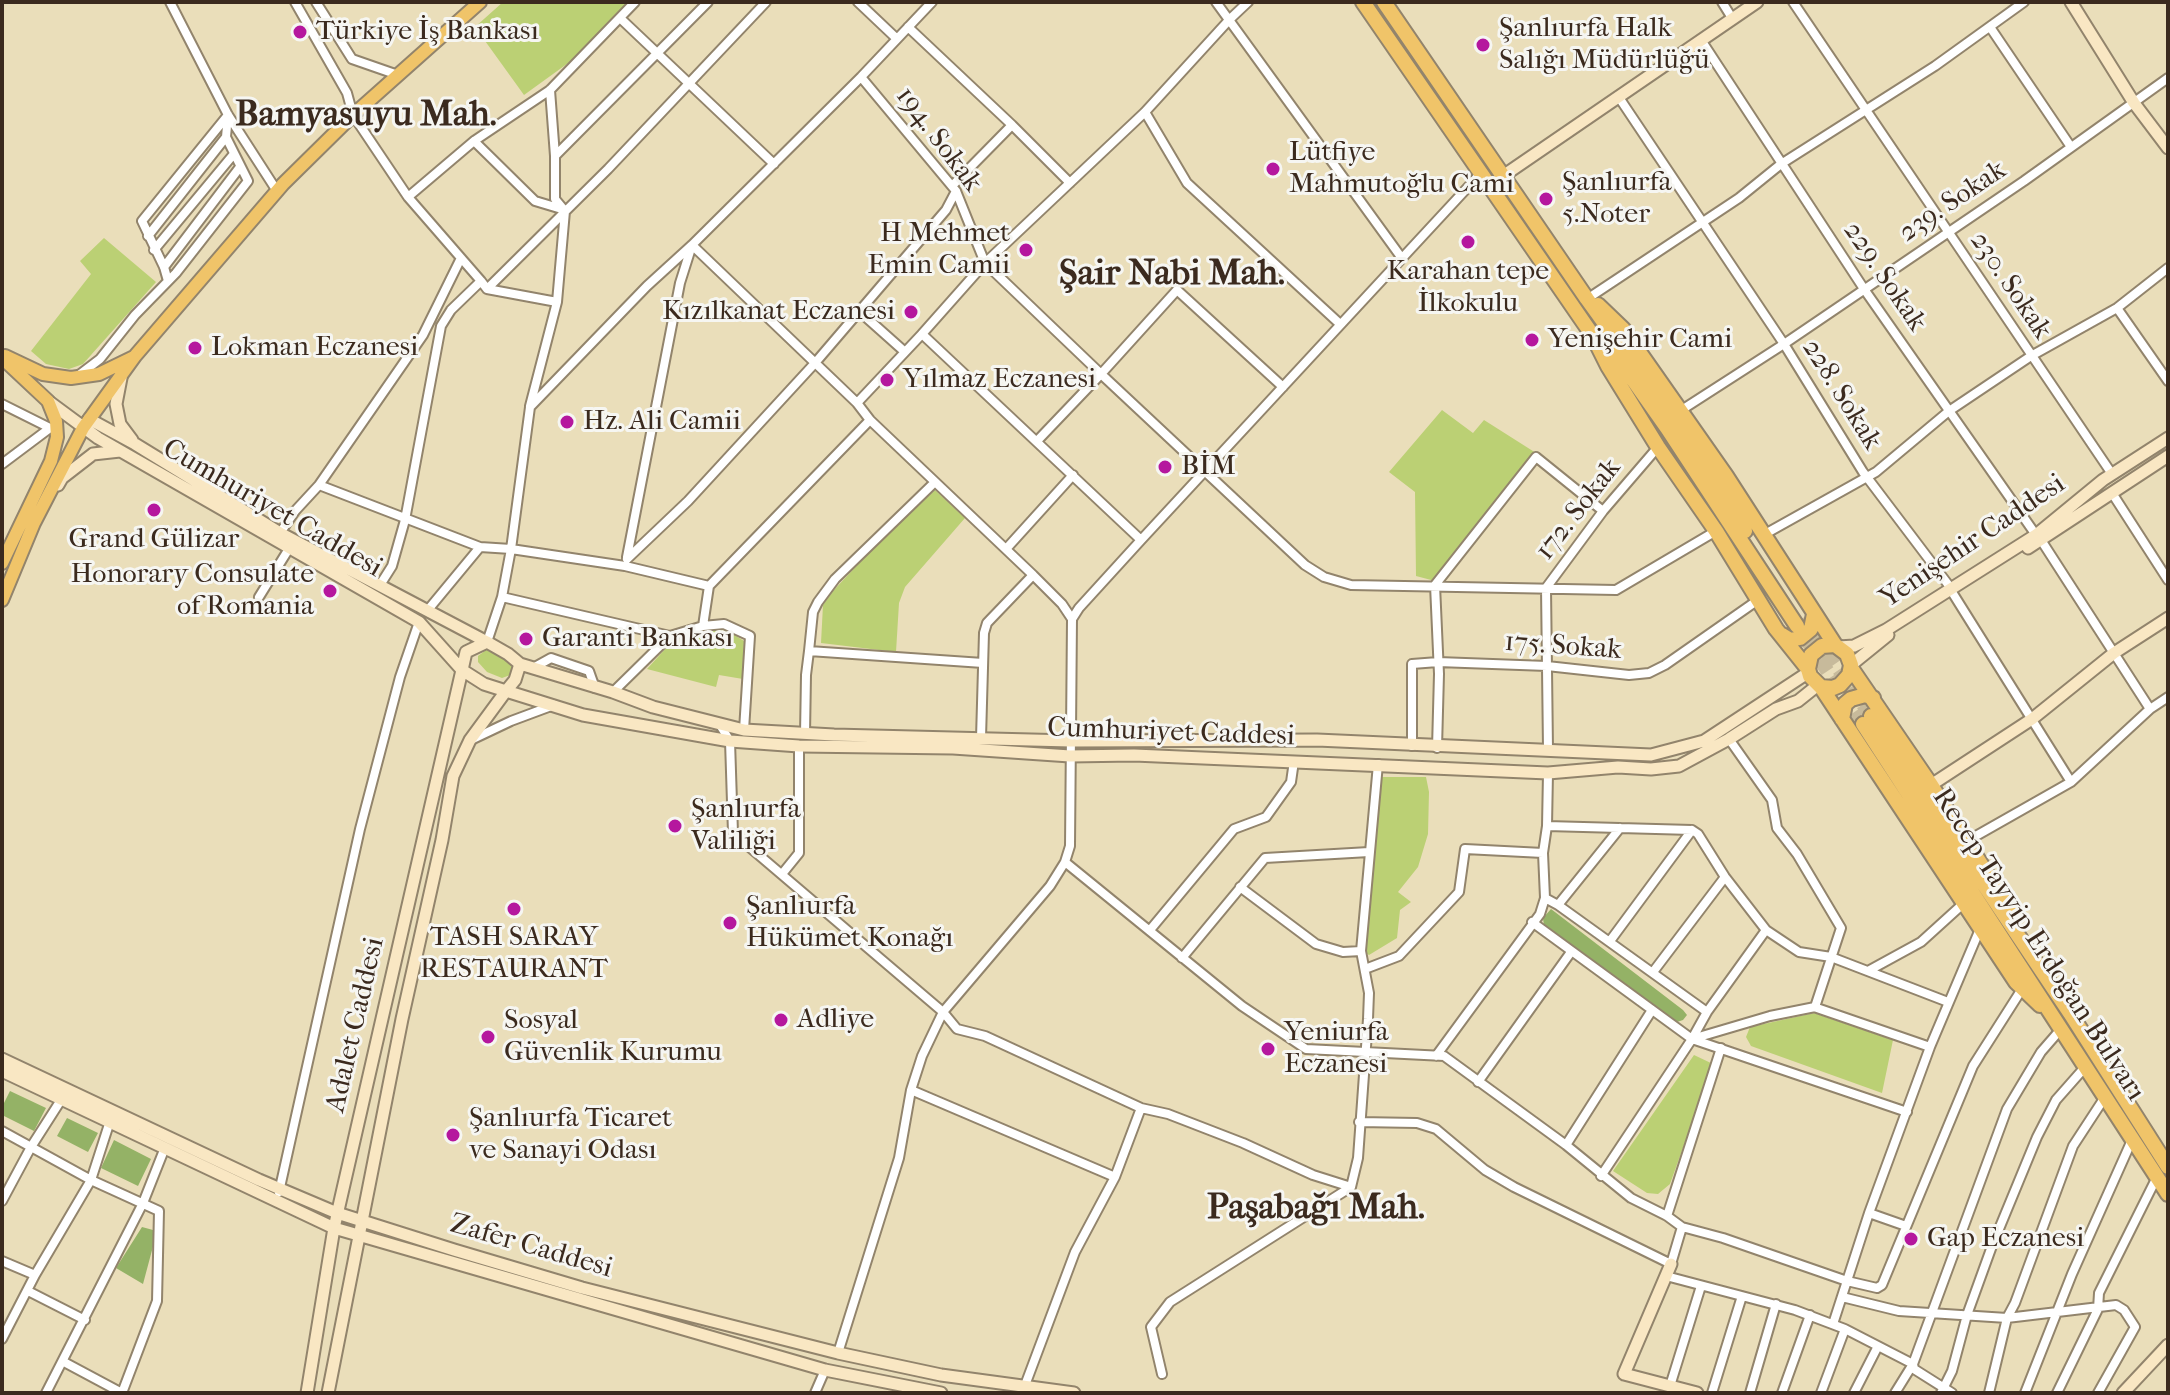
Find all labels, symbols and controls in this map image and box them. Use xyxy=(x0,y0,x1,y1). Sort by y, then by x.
place label: Şanlıurfa Halk Salığı Müdürlüğü xyxy=(1499,12,1710,78)
place label: Türkiye İş Bankası xyxy=(316,15,539,49)
marker: Türkiye İş Bankası xyxy=(291,23,309,41)
marker: Şanlıurfa Halk Salığı Müdürlüğü xyxy=(1474,36,1492,54)
street label: 194. Sokak xyxy=(887,81,989,199)
district label: Bamyasuyu Mah. xyxy=(235,94,497,138)
place label: Lütfiye Mahmutoğlu Cami xyxy=(1289,136,1514,202)
street label: 239. Sokak xyxy=(1893,154,2013,250)
marker: Lütfiye Mahmutoğlu Cami xyxy=(1264,160,1282,178)
place label: Şanlıurfa 5.Noter xyxy=(1562,166,1672,232)
marker: Şanlıurfa 5.Noter xyxy=(1537,190,1555,208)
street label: 229. Sokak xyxy=(1835,216,1933,338)
place label: H Mehmet Emin Camii xyxy=(867,217,1010,283)
street label: 230. Sokak xyxy=(1962,226,2058,346)
marker: Karahan tepe İlkokulu xyxy=(1459,233,1477,251)
marker: H Mehmet Emin Camii xyxy=(1017,241,1035,259)
district label: Şair Nabi Mah. xyxy=(1059,253,1285,297)
place label: Karahan tepe İlkokulu xyxy=(1387,255,1549,321)
place label: Kızılkanat Eczanesi xyxy=(662,295,895,329)
marker: Kızılkanat Eczanesi xyxy=(902,303,920,321)
place label: Yenişehir Cami xyxy=(1548,323,1732,357)
place label: Lokman Eczanesi xyxy=(211,331,418,365)
marker: Yenişehir Cami xyxy=(1523,331,1541,349)
street label: 228. Sokak xyxy=(1794,333,1888,457)
marker: Lokman Eczanesi xyxy=(186,339,204,357)
place label: Yılmaz Eczanesi xyxy=(903,363,1096,397)
marker: Yılmaz Eczanesi xyxy=(878,371,896,389)
place label: Hz. Ali Camii xyxy=(583,405,741,439)
marker: Hz. Ali Camii xyxy=(558,413,576,431)
street label: Cumhuriyet Caddesi xyxy=(156,433,388,585)
place label: BİM xyxy=(1181,450,1236,484)
street label: 172. Sokak xyxy=(1529,453,1629,567)
marker: BİM xyxy=(1156,458,1174,476)
street label: Yenişehir Caddesi xyxy=(1874,468,2072,616)
marker: Grand Gülizar xyxy=(145,501,163,519)
place label: Grand Gülizar xyxy=(69,523,239,557)
place label: Honorary Consulate of Romania xyxy=(71,558,314,624)
marker: Honorary Consulate of Romania xyxy=(321,582,339,600)
place label: Garanti Bankası xyxy=(542,622,733,656)
street label: 175. Sokak xyxy=(1503,626,1623,668)
marker: Garanti Bankası xyxy=(517,630,535,648)
street label: Cumhuriyet Caddesi xyxy=(1047,712,1295,754)
street label: Recep Tayyip Erdoğan Bulvarı xyxy=(1924,782,2152,1108)
place label: Şanlıurfa Valiliği xyxy=(691,793,801,859)
marker: Şanlıurfa Valiliği xyxy=(666,817,684,835)
place label: Şanlıurfa Hükümet Konağı xyxy=(746,890,953,956)
marker: TASH SARAY RESTAURANT xyxy=(505,900,523,918)
marker: Şanlıurfa Hükümet Konağı xyxy=(721,914,739,932)
place label: TASH SARAY RESTAURANT xyxy=(420,921,608,987)
street label: Adalet Caddesi xyxy=(320,934,392,1116)
place label: Adliye xyxy=(797,1003,874,1037)
place label: Sosyal Güvenlik Kurumu xyxy=(504,1004,722,1070)
marker: Adliye xyxy=(772,1011,790,1029)
place label: Yeniurfa Eczanesi xyxy=(1284,1016,1389,1082)
marker: Sosyal Güvenlik Kurumu xyxy=(479,1028,497,1046)
marker: Yeniurfa Eczanesi xyxy=(1259,1040,1277,1058)
place label: Şanlıurfa Ticaret ve Sanayi Odası xyxy=(469,1102,672,1168)
marker: Şanlıurfa Ticaret ve Sanayi Odası xyxy=(444,1126,462,1144)
district label: Paşabağı Mah. xyxy=(1207,1187,1425,1231)
street label: Zafer Caddesi xyxy=(446,1208,616,1286)
place label: Gap Eczanesi xyxy=(1927,1222,2084,1256)
marker: Gap Eczanesi xyxy=(1902,1230,1920,1248)

